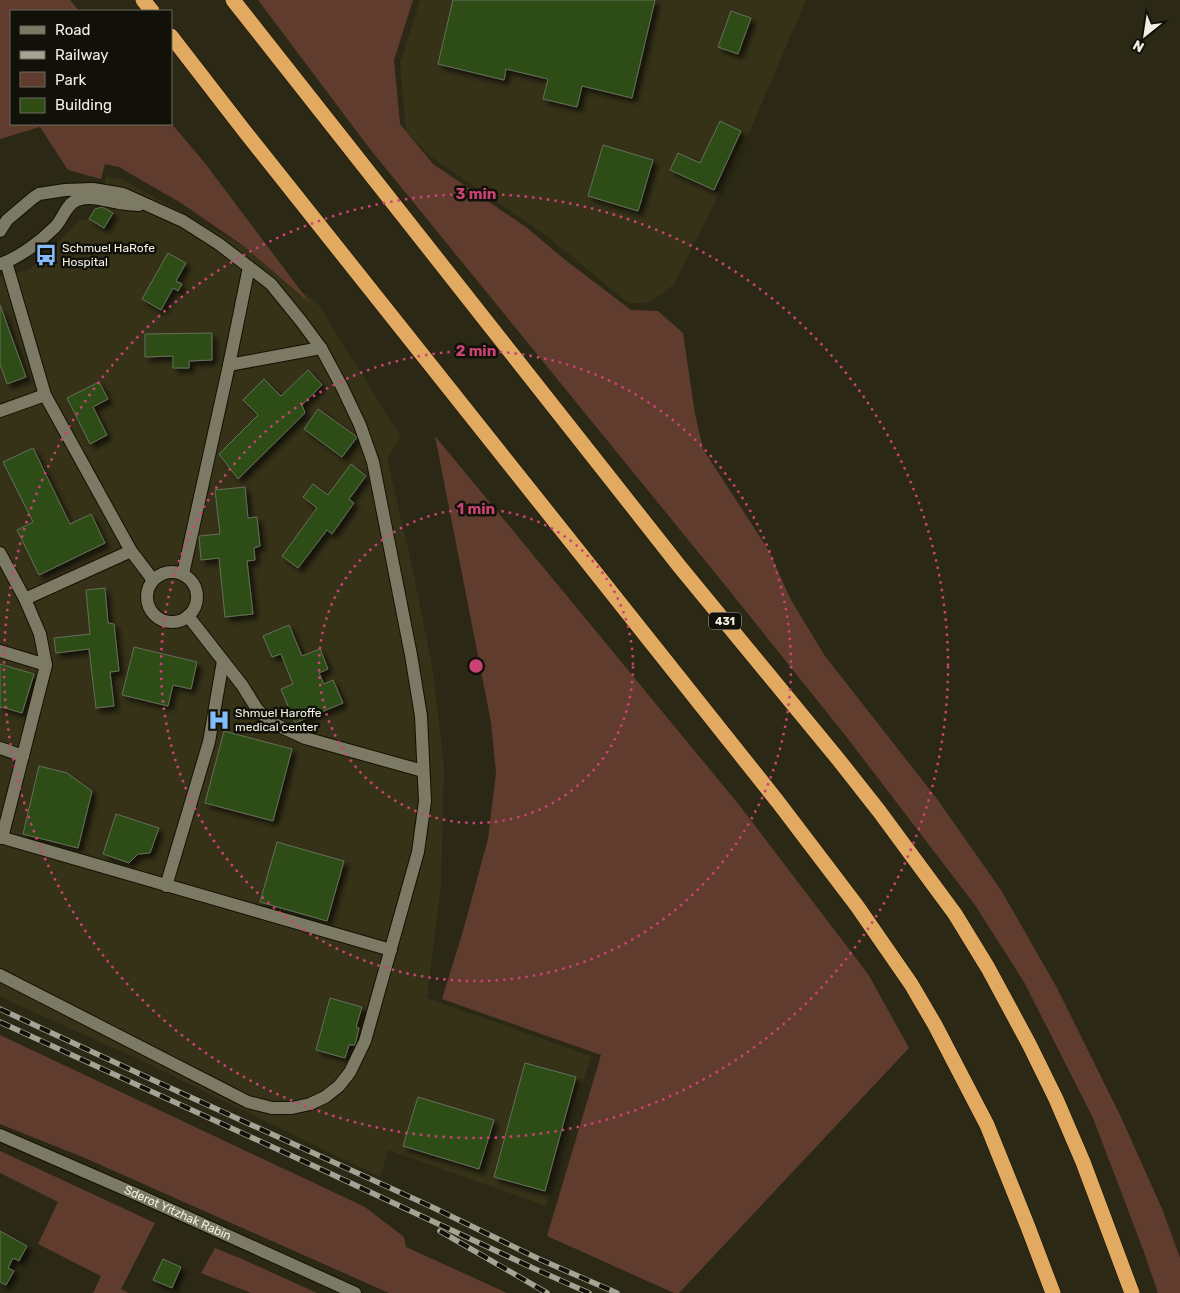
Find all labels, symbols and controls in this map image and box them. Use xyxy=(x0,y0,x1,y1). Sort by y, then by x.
legend xyxy=(10,10,172,125)
north arrow xyxy=(1120,10,1170,60)
text: Road xyxy=(55,21,91,39)
text: N xyxy=(1130,36,1147,56)
text: Railway xyxy=(55,46,109,64)
text: Park xyxy=(55,71,86,89)
text: Building xyxy=(55,96,112,114)
text: 3 min xyxy=(456,185,496,203)
place label: Schmuel HaRofe Hospital xyxy=(62,241,155,269)
bus stop icon: Schmuel HaRofe Hospital xyxy=(33,242,59,268)
text: 2 min xyxy=(456,342,496,360)
text: 1 min xyxy=(457,500,495,518)
road number: 431 xyxy=(709,612,741,630)
centre of rings xyxy=(467,657,485,675)
place label: Shmuel Haroffe medical center xyxy=(235,706,322,734)
hospital icon: Shmuel Haroffe medical center xyxy=(206,707,232,733)
street label: Sderot Yitzhak Rabin xyxy=(122,1183,233,1243)

